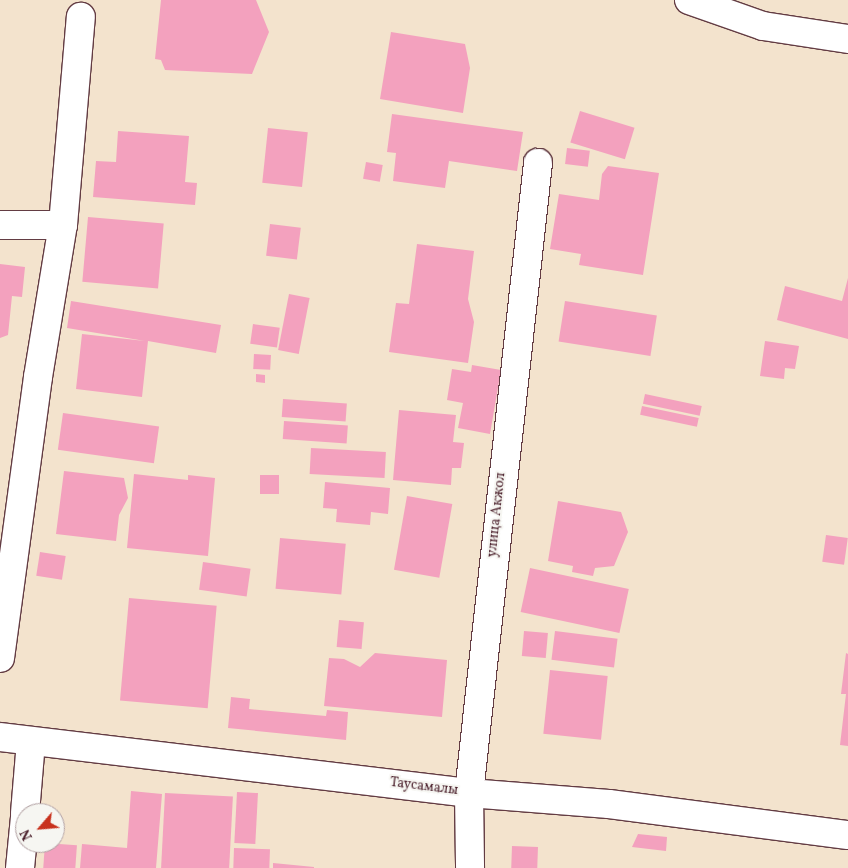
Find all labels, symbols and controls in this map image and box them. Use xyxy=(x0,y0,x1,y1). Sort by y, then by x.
street label: улица Акжол xyxy=(484,472,510,558)
street label: Таусамалы xyxy=(389,774,459,800)
north arrow xyxy=(15,803,65,853)
text: N xyxy=(16,826,38,843)

